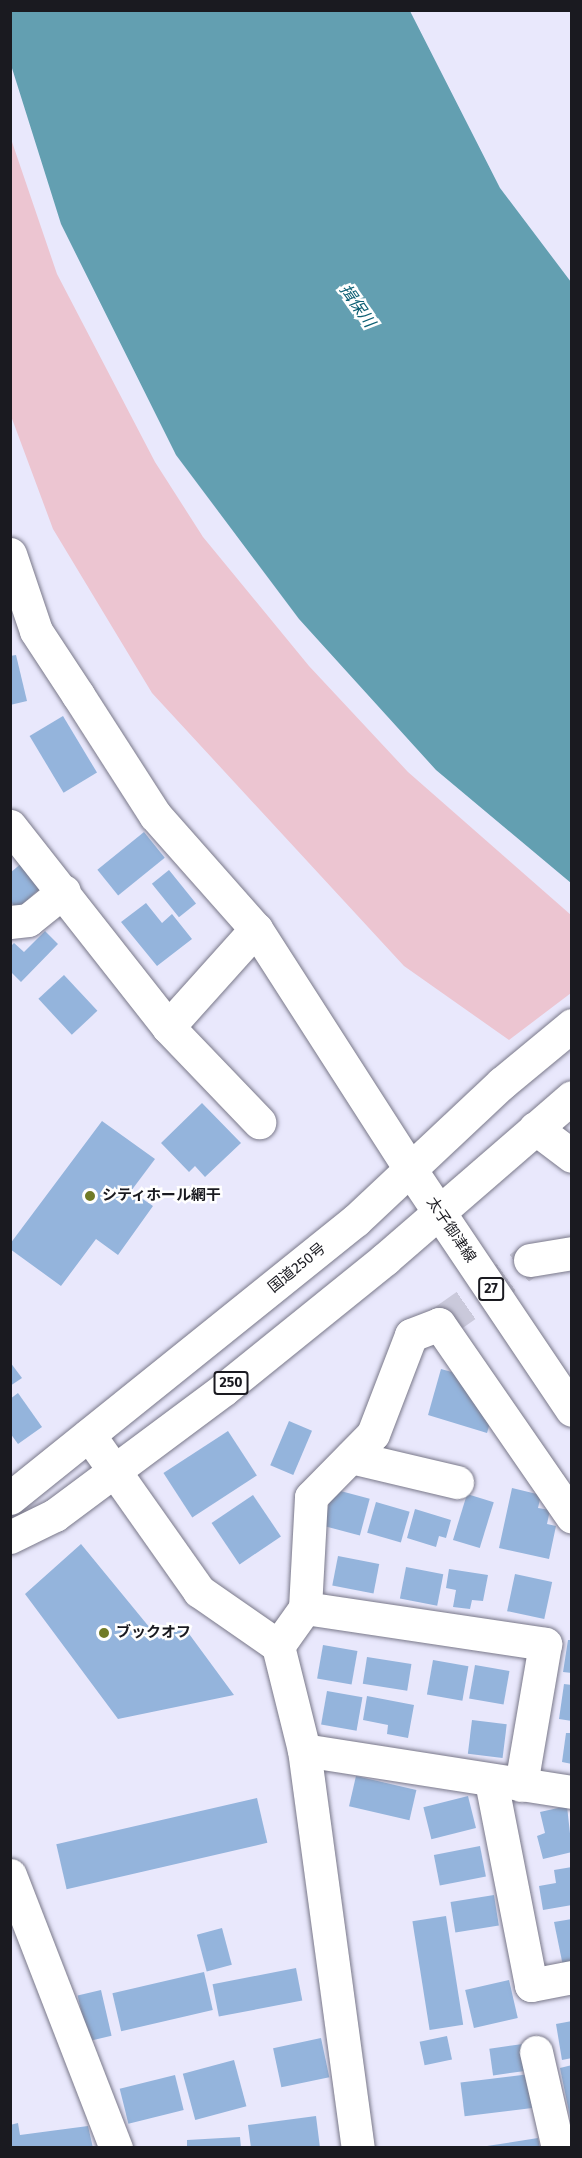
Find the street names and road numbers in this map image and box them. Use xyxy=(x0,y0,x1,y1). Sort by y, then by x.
street label: 太子御津線 xyxy=(423,1194,479,1266)
street label: 国道250号 xyxy=(265,1240,329,1296)
road number: 27 xyxy=(478,1278,504,1300)
road number: 250 xyxy=(213,1372,249,1394)

